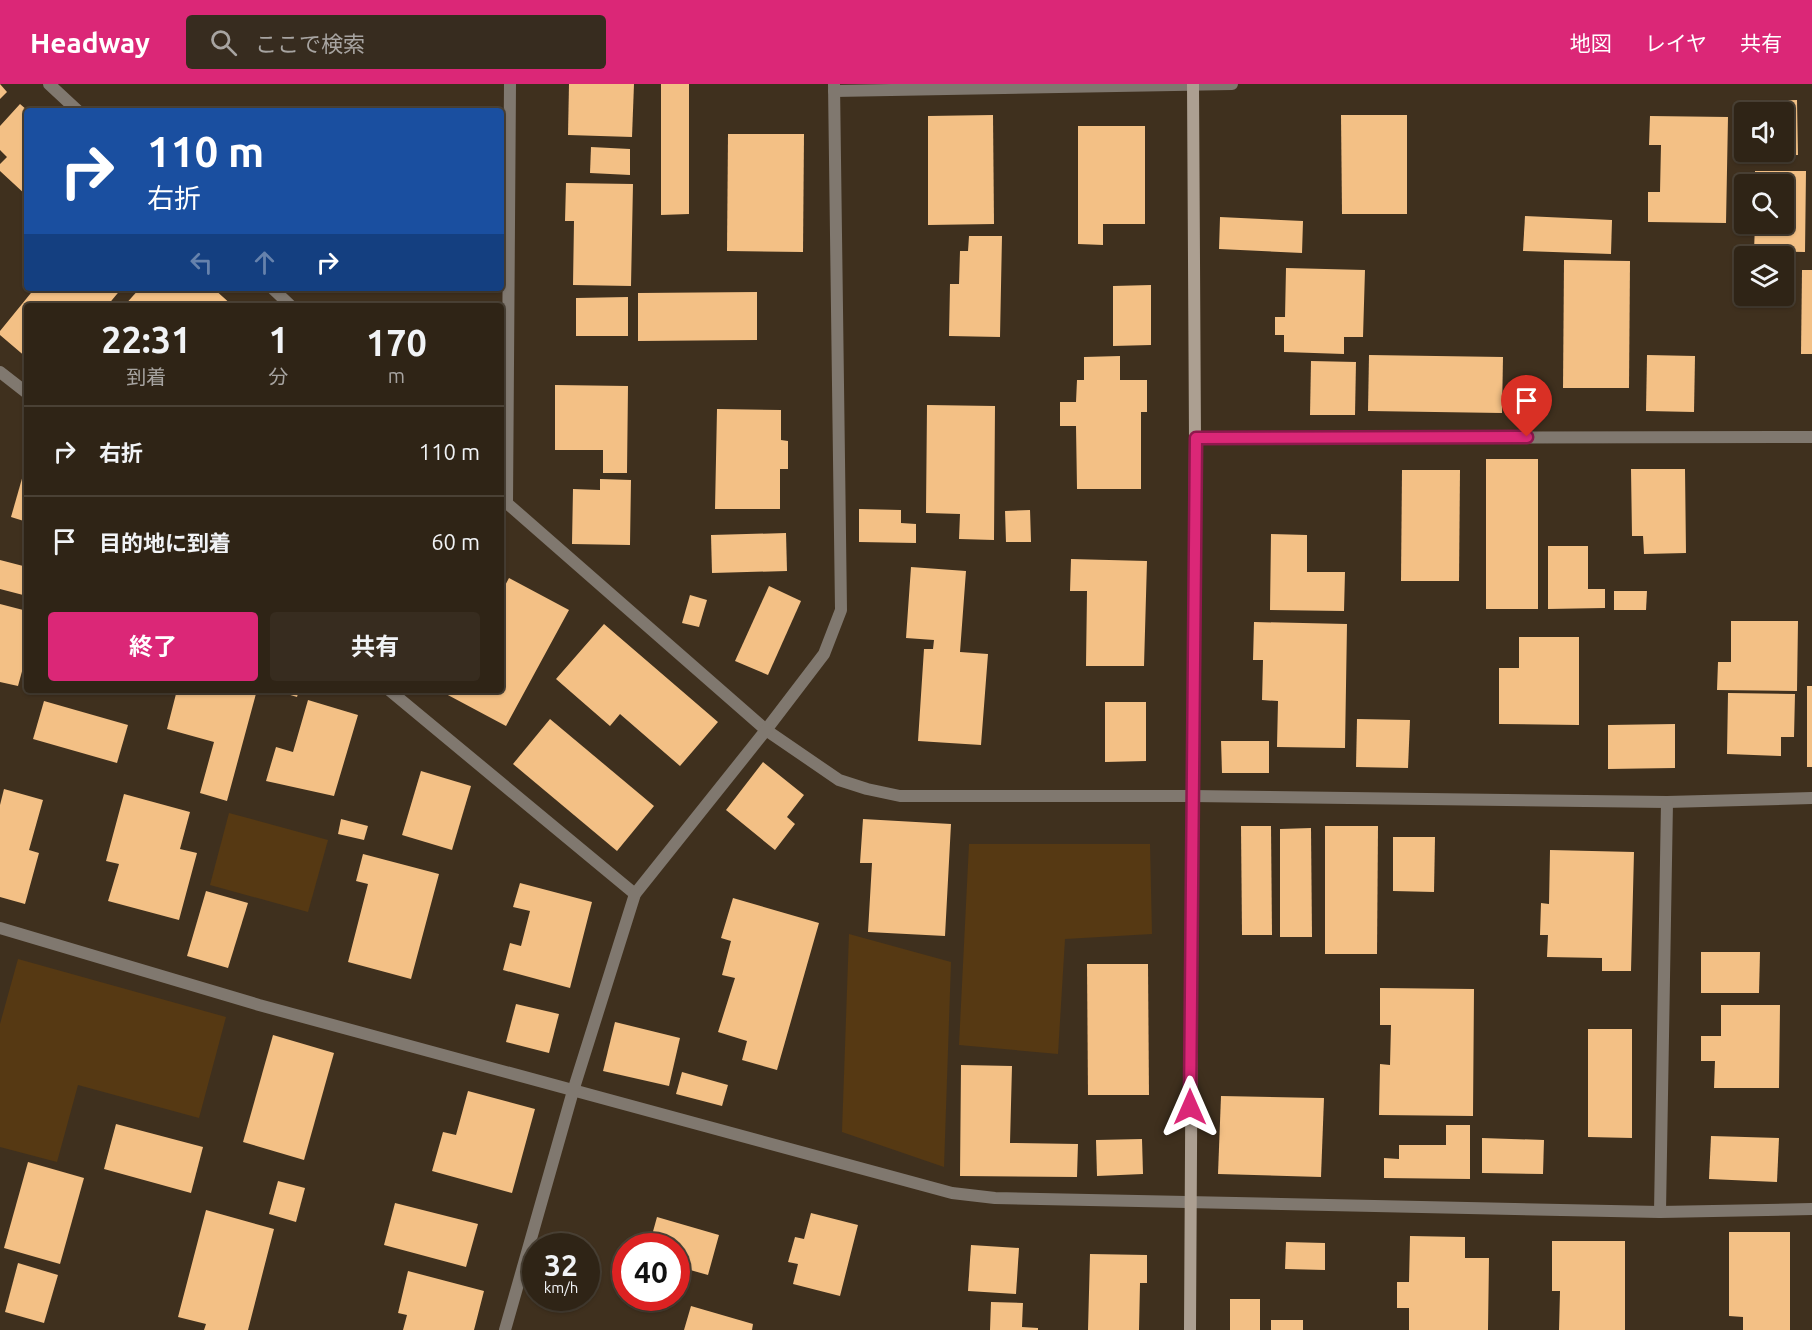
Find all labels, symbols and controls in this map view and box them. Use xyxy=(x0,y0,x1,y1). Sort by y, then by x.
search box xyxy=(186,15,606,69)
icon: search xyxy=(207,26,240,59)
text: Headway xyxy=(30,27,150,58)
text: ここで検索 xyxy=(255,31,365,56)
text: 地図 xyxy=(1570,31,1612,55)
text: レイヤ xyxy=(1645,31,1707,55)
text: 共有 xyxy=(1740,31,1782,55)
map controls xyxy=(1734,102,1794,306)
button: sound xyxy=(1734,102,1794,162)
text: 110 m xyxy=(147,128,264,175)
icon: right xyxy=(48,132,126,210)
button: search xyxy=(1734,174,1794,234)
text: 右折 xyxy=(147,183,201,213)
icon: left xyxy=(185,246,218,279)
icon: ahead xyxy=(248,246,281,279)
icon: right xyxy=(311,246,344,279)
button: layers xyxy=(1734,246,1794,306)
text: 22:31 xyxy=(101,319,191,360)
text: 1 xyxy=(268,319,289,360)
text: 170 xyxy=(366,322,427,363)
text: m xyxy=(388,364,405,387)
text: 到着 xyxy=(126,365,166,388)
text: 分 xyxy=(269,365,289,388)
pin xyxy=(1501,375,1552,437)
icon: arrive xyxy=(1510,384,1543,417)
icon: right xyxy=(48,435,81,468)
text: 110 m xyxy=(419,439,480,464)
text: 右折 xyxy=(99,440,143,465)
icon: arrive xyxy=(48,525,81,558)
text: 60 m xyxy=(431,529,480,554)
text: 目的地に到着 xyxy=(99,530,231,555)
button: 終了 xyxy=(48,612,258,681)
button: 共有 xyxy=(270,612,480,681)
position arrow xyxy=(1158,1075,1222,1139)
speed limit sign: 40 xyxy=(612,1233,690,1311)
text: 32 xyxy=(544,1248,578,1282)
text: km/h xyxy=(544,1279,578,1296)

